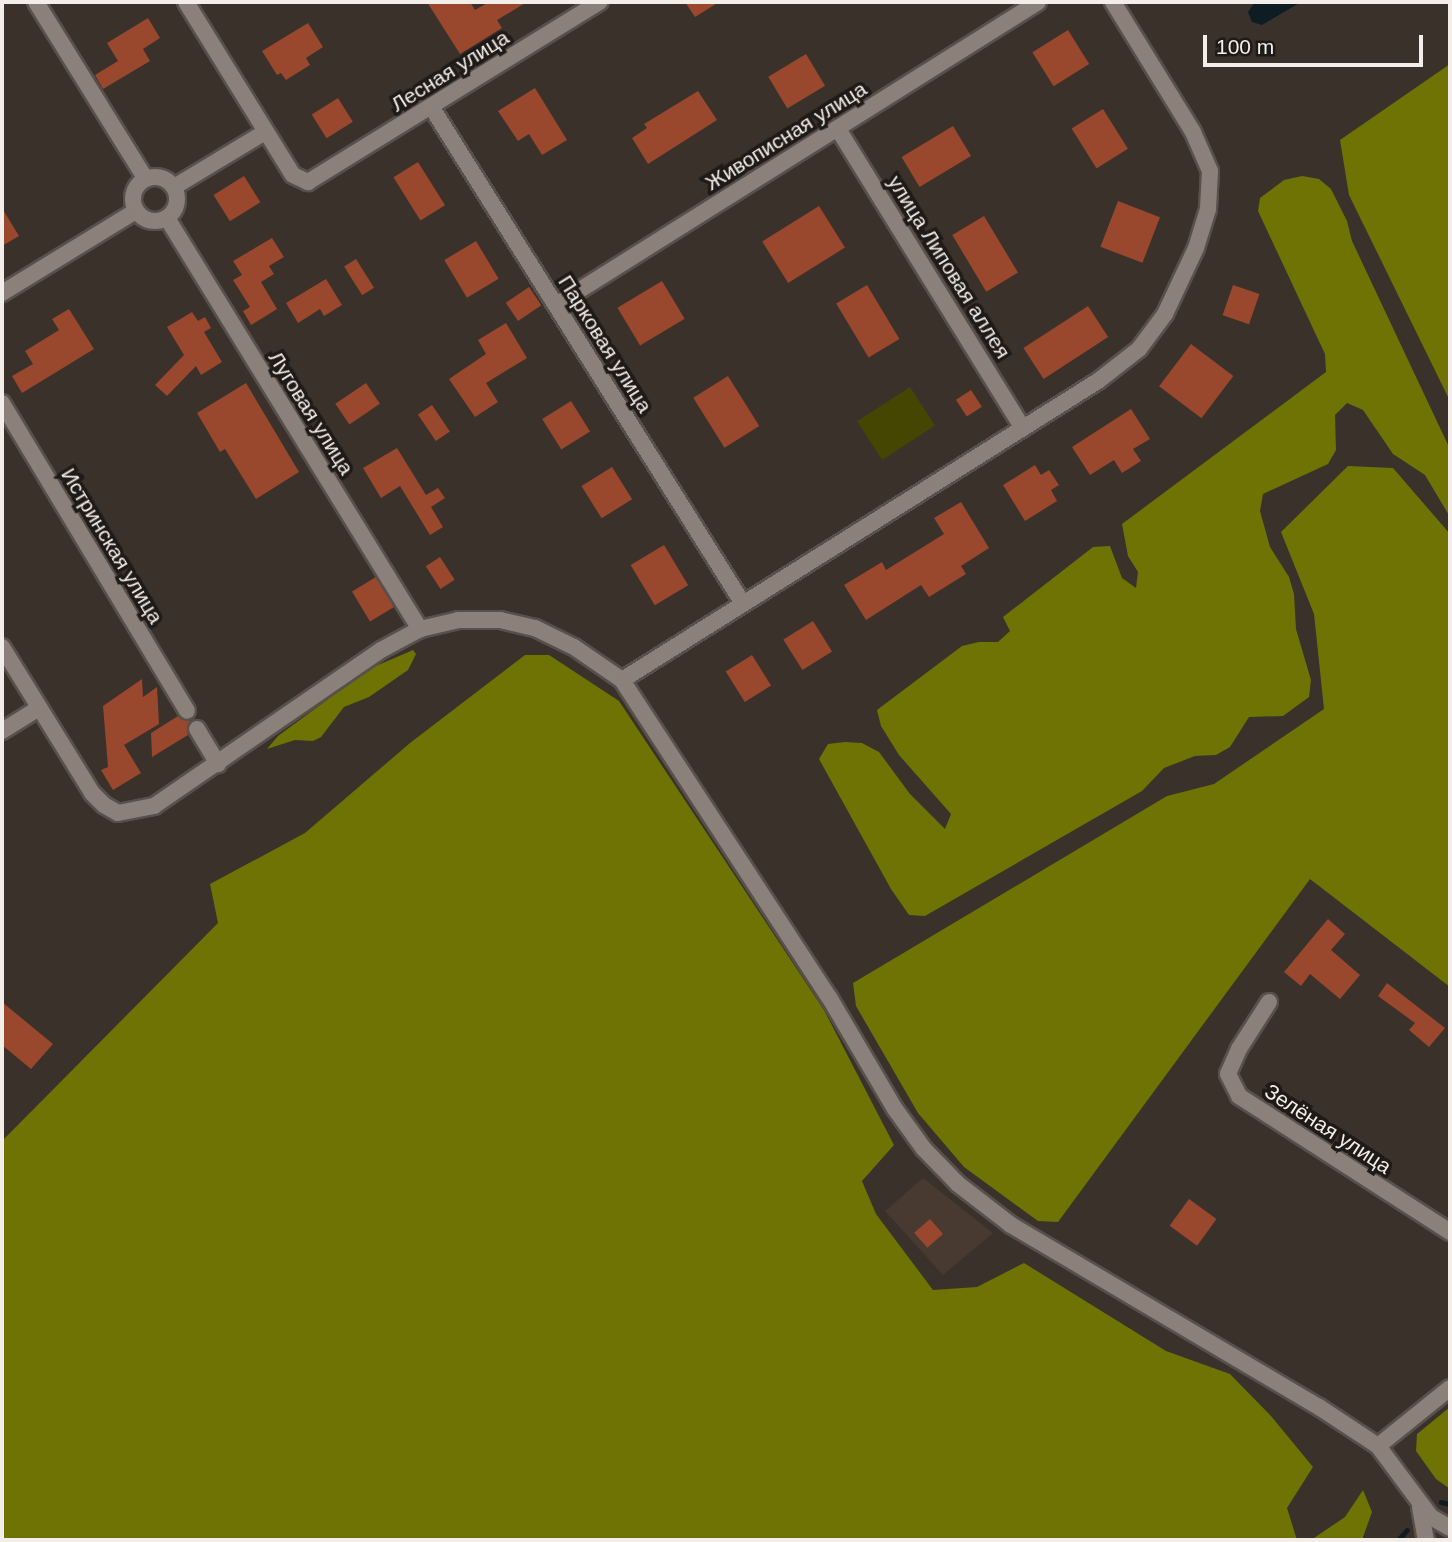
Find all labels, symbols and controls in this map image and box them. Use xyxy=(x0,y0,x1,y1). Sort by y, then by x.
scale bar xyxy=(1207,21,1428,65)
street label: Лесная улица xyxy=(386,25,514,117)
text: 100 m xyxy=(1216,35,1274,58)
street label: Живописная улица xyxy=(701,76,871,196)
street label: улица Липовая аллея xyxy=(882,171,1016,363)
street label: Парковая улица xyxy=(553,271,657,417)
street label: Луговая улица xyxy=(263,347,359,479)
street label: Истринская улица xyxy=(56,464,168,628)
street label: Зелёная улица xyxy=(1260,1079,1396,1179)

